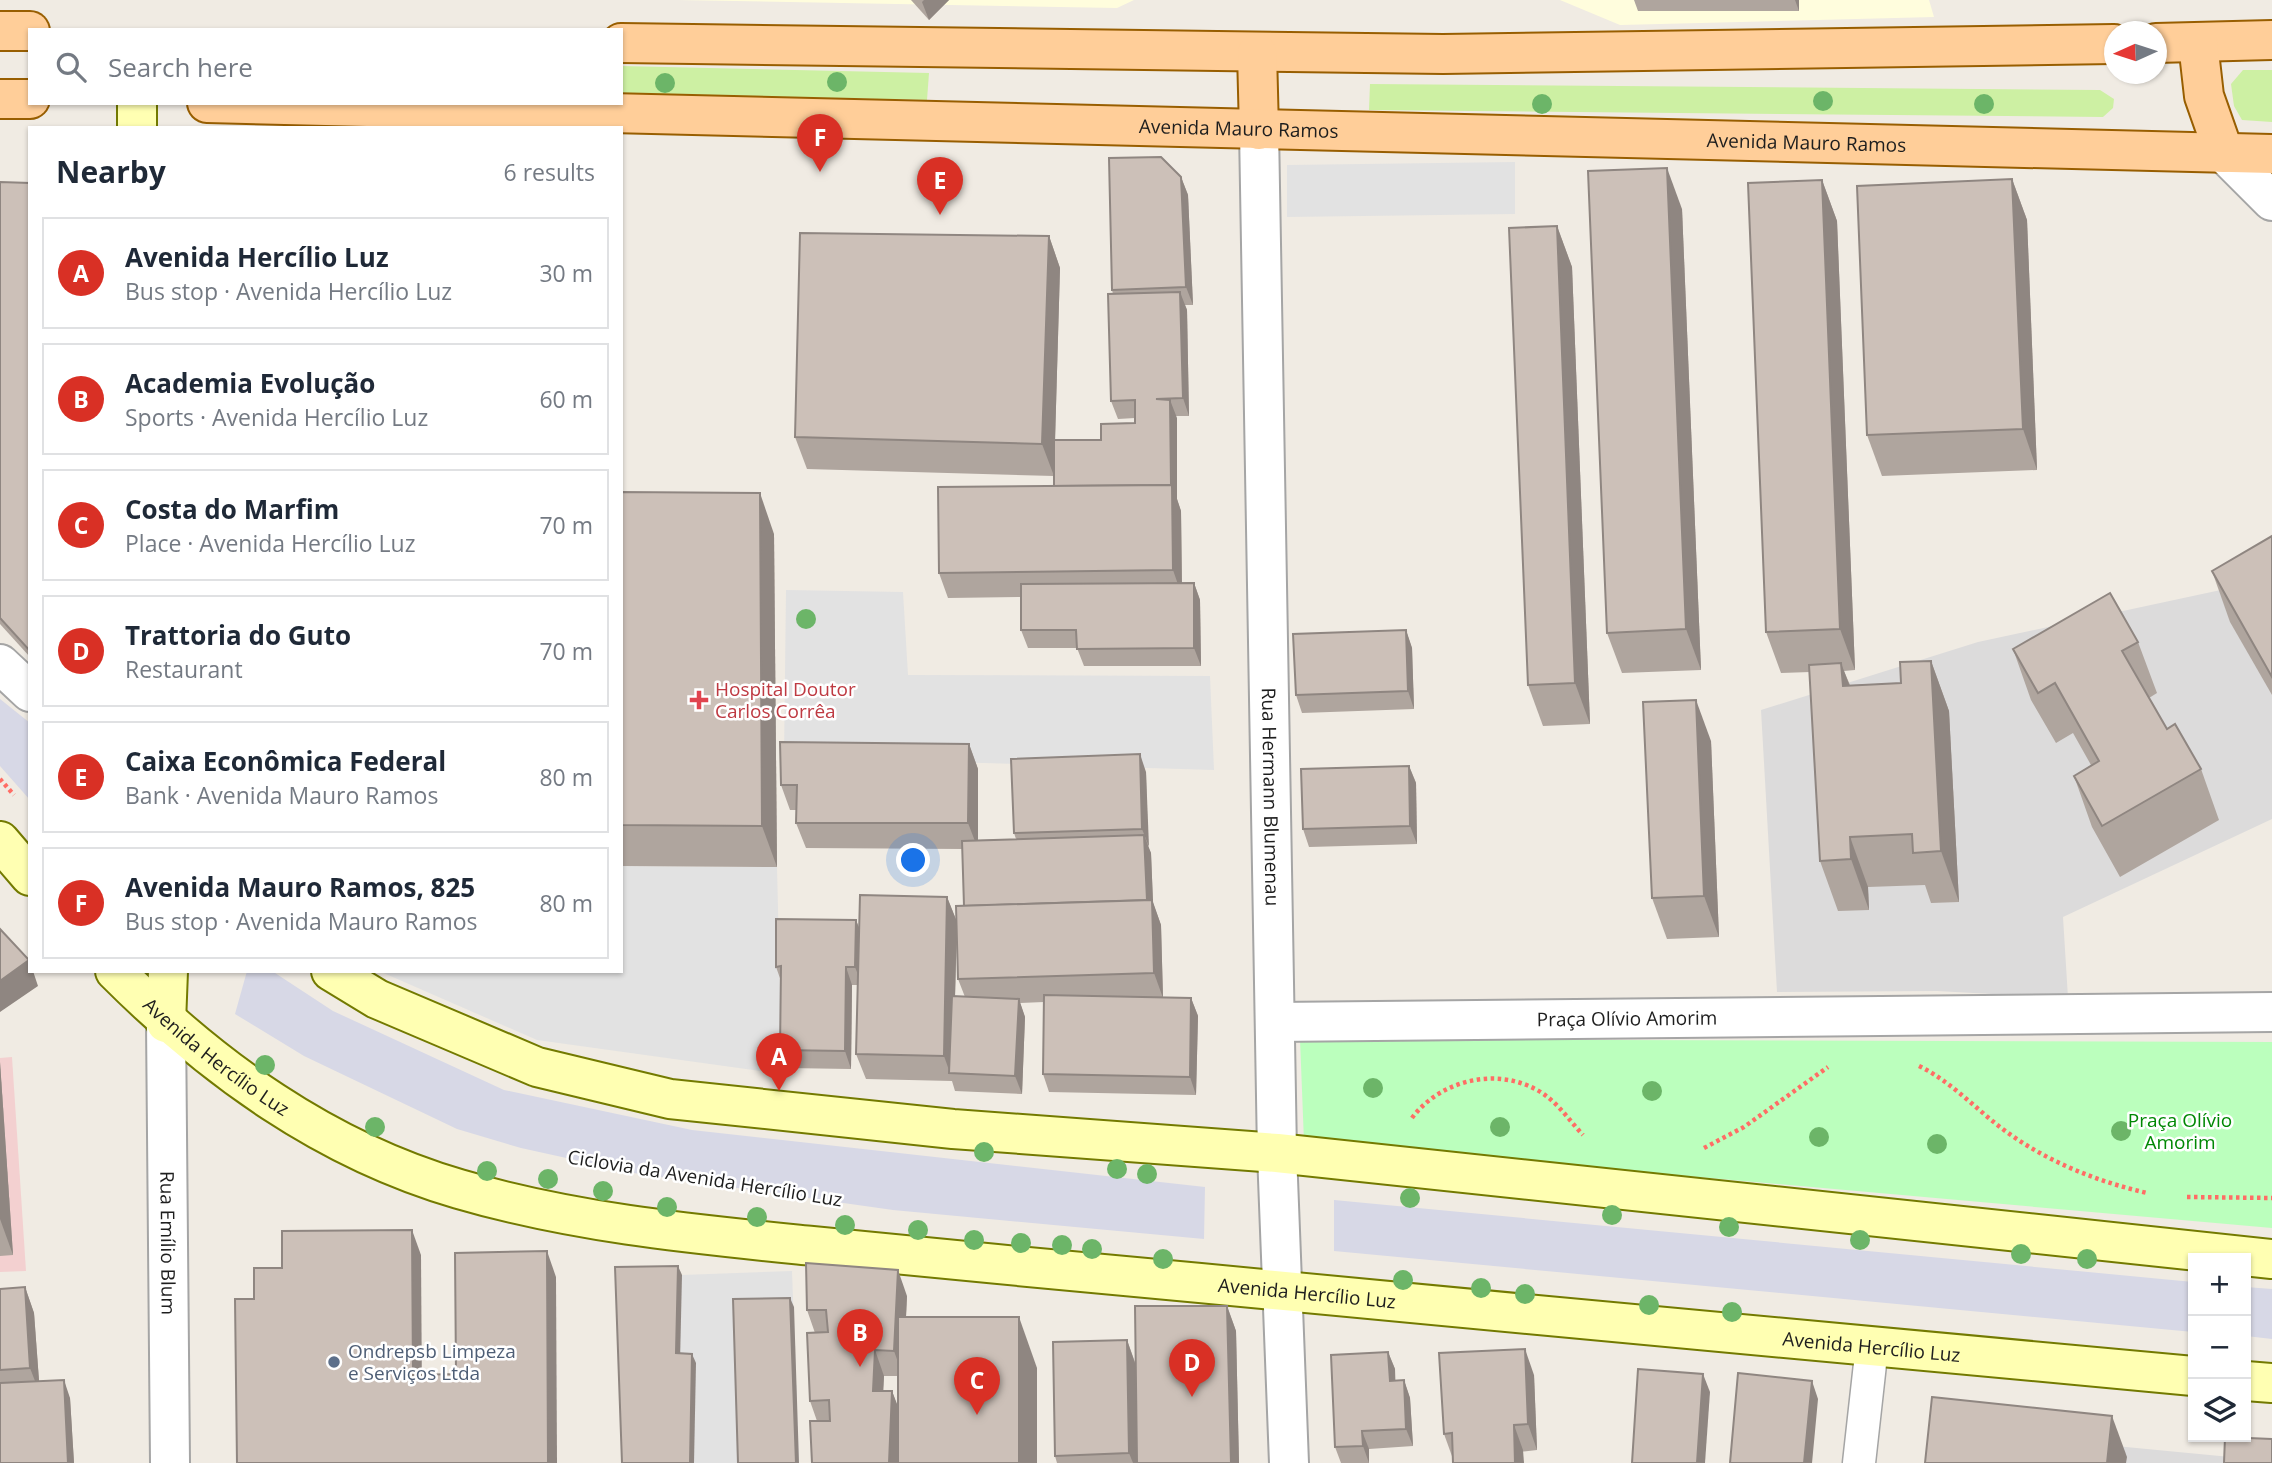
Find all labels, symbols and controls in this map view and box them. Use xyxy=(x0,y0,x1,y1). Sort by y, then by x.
north arrow xyxy=(2104,21,2167,84)
search box xyxy=(28,28,623,105)
icon: search xyxy=(52,48,90,86)
text: Search here xyxy=(108,49,253,85)
street label: Avenida Mauro Ramos xyxy=(1139,113,1339,144)
pin: F xyxy=(797,114,843,172)
street label: Avenida Mauro Ramos xyxy=(1706,127,1907,158)
text: Nearby xyxy=(56,151,166,192)
text: 6 results xyxy=(504,156,595,188)
pin: E xyxy=(917,157,963,215)
text: Avenida Hercílio Luz xyxy=(125,239,389,275)
text: A xyxy=(73,257,89,289)
text: 30 m xyxy=(539,257,593,289)
text: Bus stop · Avenida Hercílio Luz xyxy=(125,275,452,307)
text: Academia Evolução xyxy=(125,365,375,401)
text: B xyxy=(73,383,89,415)
text: 60 m xyxy=(539,383,593,415)
text: Sports · Avenida Hercílio Luz xyxy=(125,401,428,433)
text: Costa do Marfim xyxy=(125,491,339,527)
text: C xyxy=(74,509,88,541)
text: 70 m xyxy=(539,509,593,541)
text: Place · Avenida Hercílio Luz xyxy=(125,527,415,559)
text: Trattoria do Guto xyxy=(125,617,351,653)
text: D xyxy=(72,635,90,667)
text: 70 m xyxy=(539,635,593,667)
text: Restaurant xyxy=(125,653,243,685)
place label: Hospital Doutor Carlos Corrêa xyxy=(715,676,856,724)
street label: Rua Hermann Blumenau xyxy=(1256,687,1286,906)
marker: Hospital Doutor Carlos Corrêa xyxy=(689,690,709,710)
text: Caixa Econômica Federal xyxy=(125,743,446,779)
text: E xyxy=(75,761,87,793)
text: 80 m xyxy=(539,761,593,793)
text: Bank · Avenida Mauro Ramos xyxy=(125,779,438,811)
your location xyxy=(896,843,930,877)
text: Avenida Mauro Ramos, 825 xyxy=(125,869,475,905)
text: F xyxy=(75,887,87,919)
text: 80 m xyxy=(539,887,593,919)
text: Bus stop · Avenida Mauro Ramos xyxy=(125,905,478,937)
street label: Avenida Hercílio Luz xyxy=(138,992,294,1122)
street label: Praça Olívio Amorim xyxy=(1537,1005,1717,1032)
pin: A xyxy=(756,1033,802,1091)
park label: Praça Olívio Amorim xyxy=(2128,1107,2232,1155)
street label: Ciclovia da Avenida Hercílio Luz xyxy=(566,1143,844,1213)
street label: Rua Emílio Blum xyxy=(154,1171,182,1315)
map controls xyxy=(2188,1253,2251,1442)
button: + xyxy=(2188,1253,2251,1316)
street label: Avenida Hercílio Luz xyxy=(1217,1272,1397,1314)
pin: B xyxy=(837,1309,883,1367)
button: − xyxy=(2188,1316,2251,1379)
street label: Avenida Hercílio Luz xyxy=(1781,1325,1962,1368)
place label: Ondrepsb Limpeza e Serviços Ltda xyxy=(348,1338,516,1386)
pin: D xyxy=(1169,1339,1215,1397)
marker: Ondrepsb Limpeza e Serviços Ltda xyxy=(326,1354,342,1370)
pin: C xyxy=(954,1357,1000,1415)
button: layers xyxy=(2188,1379,2251,1442)

